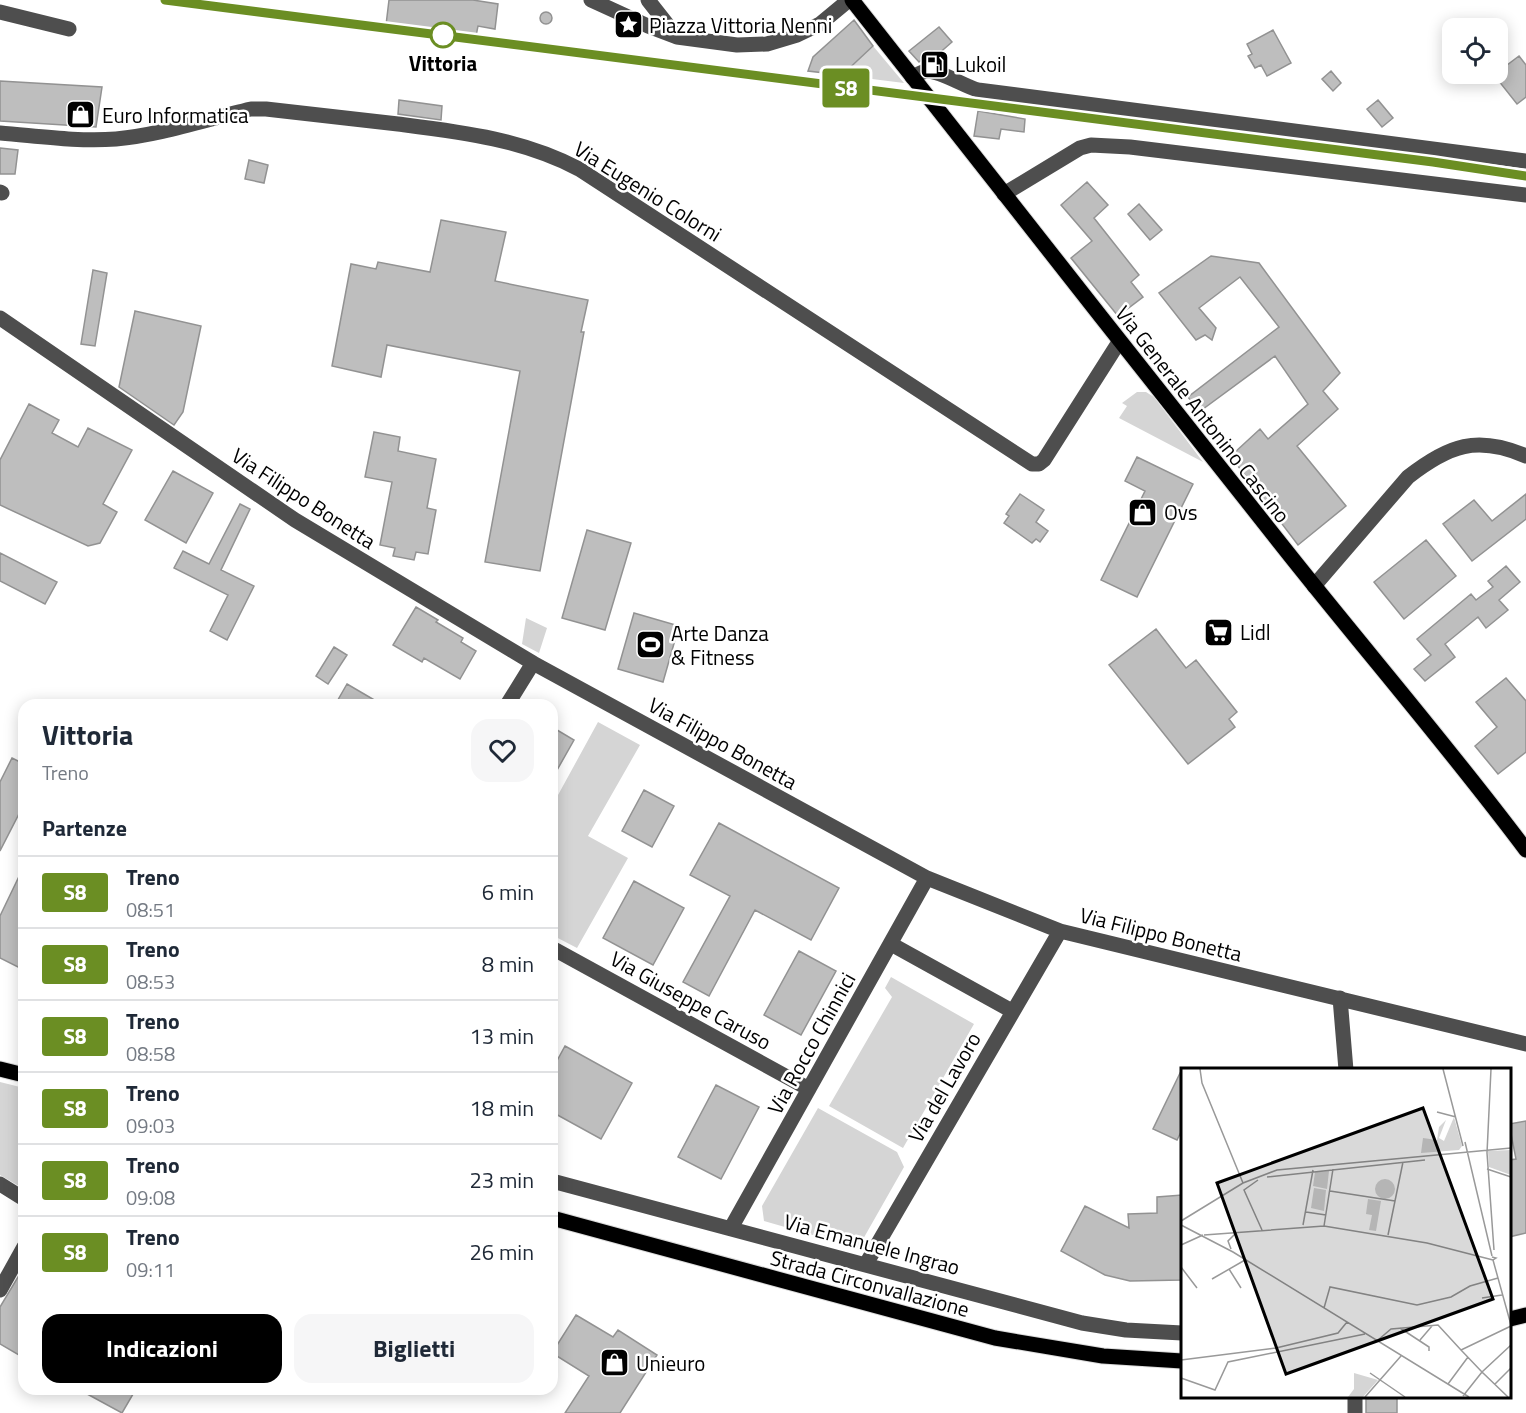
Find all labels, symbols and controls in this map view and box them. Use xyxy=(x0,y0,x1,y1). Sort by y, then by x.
place icon: Piazza Vittoria Nenni xyxy=(612,9,644,41)
place label: Piazza Vittoria Nenni xyxy=(649,9,832,41)
map controls xyxy=(1442,18,1508,84)
button: locate xyxy=(1442,18,1508,84)
marker: Vittoria xyxy=(430,22,456,48)
place label: Vittoria xyxy=(409,47,478,79)
fuel station icon: Lukoil xyxy=(918,48,950,80)
place label: Lukoil xyxy=(955,48,1006,80)
line badge: S8 xyxy=(819,68,873,107)
text: S8 xyxy=(834,72,858,104)
shop icon: Euro Informatica xyxy=(65,99,97,131)
place label: Euro Informatica xyxy=(102,99,249,131)
street label: Via Eugenio Colorni xyxy=(568,133,728,249)
street label: Via Generale Antonino Cascino xyxy=(1108,299,1298,529)
street label: Via Filippo Bonetta xyxy=(226,439,383,557)
shop icon: Ovs xyxy=(1127,496,1159,528)
place label: Ovs xyxy=(1164,496,1198,528)
supermarket icon: Lidl xyxy=(1203,616,1235,648)
place label: Lidl xyxy=(1240,616,1271,648)
place label: Arte Danza & Fitness xyxy=(671,617,769,673)
sports icon: Arte Danza & Fitness xyxy=(634,629,666,661)
street label: Via Filippo Bonetta xyxy=(643,689,804,797)
text: Vittoria xyxy=(42,713,133,756)
button: heart xyxy=(471,719,534,782)
text: Treno xyxy=(42,757,89,788)
text: Partenze xyxy=(42,811,127,845)
text: Treno xyxy=(126,860,180,894)
text: 6 min xyxy=(482,875,534,909)
text: S8 xyxy=(63,876,87,908)
text: 08:51 xyxy=(126,894,175,925)
street label: Via Filippo Bonetta xyxy=(1077,898,1246,970)
text: Treno xyxy=(126,932,180,966)
street label: Via Giuseppe Caruso xyxy=(605,942,777,1058)
text: 8 min xyxy=(482,947,534,981)
text: S8 xyxy=(63,948,87,980)
text: 08:53 xyxy=(126,966,175,997)
street label: Via Rocco Chinnici xyxy=(759,966,863,1120)
text: Treno xyxy=(126,1004,180,1038)
text: 13 min xyxy=(469,1019,534,1053)
text: S8 xyxy=(63,1020,87,1052)
street label: Via del Lavoro xyxy=(899,1026,989,1148)
text: 08:58 xyxy=(126,1038,175,1069)
inset map xyxy=(1181,1068,1511,1398)
text: Treno xyxy=(126,1076,180,1110)
text: 18 min xyxy=(469,1091,534,1125)
text: S8 xyxy=(63,1092,87,1124)
text: 09:03 xyxy=(126,1110,175,1141)
text: Treno xyxy=(126,1148,180,1182)
text: 23 min xyxy=(469,1163,534,1197)
text: S8 xyxy=(63,1164,87,1196)
text: 09:08 xyxy=(126,1182,175,1213)
street label: Via Emanuele Ingrao xyxy=(781,1205,963,1283)
text: Treno xyxy=(126,1220,180,1254)
text: 26 min xyxy=(469,1235,534,1269)
text: S8 xyxy=(63,1236,87,1268)
street label: Strada Circonvallazione xyxy=(767,1241,973,1325)
text: 09:11 xyxy=(126,1254,175,1285)
button: Indicazioni xyxy=(42,1314,282,1383)
button: Biglietti xyxy=(294,1314,534,1383)
shop icon: Unieuro xyxy=(599,1347,631,1379)
place label: Unieuro xyxy=(636,1347,705,1379)

